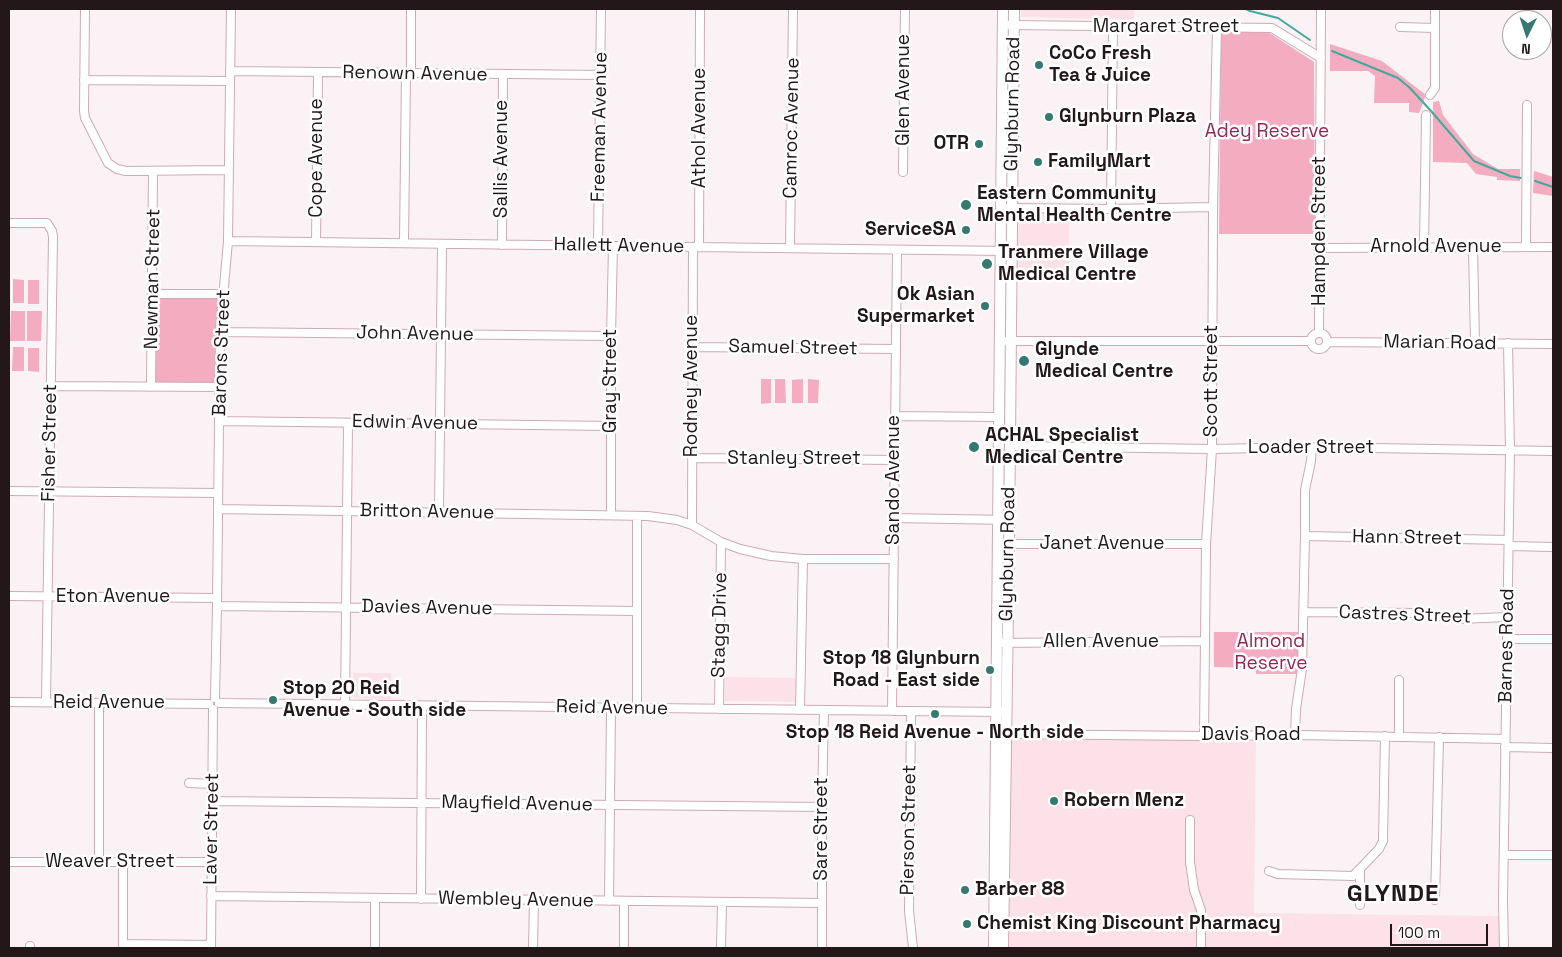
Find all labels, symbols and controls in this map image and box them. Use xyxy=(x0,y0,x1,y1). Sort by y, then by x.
north arrow xyxy=(1502,10,1552,60)
street label: Margaret Street xyxy=(1093,16,1239,38)
street label: Glen Avenue xyxy=(893,34,915,146)
street label: Glynburn Road xyxy=(1000,36,1026,172)
text: N xyxy=(1521,40,1531,58)
place label: CoCo Fresh Tea & Juice xyxy=(1049,43,1152,87)
street label: Freeman Avenue xyxy=(587,52,613,202)
street label: Camroc Avenue xyxy=(779,57,805,199)
marker: CoCo Fresh Tea & Juice xyxy=(1033,59,1045,71)
street label: Renown Avenue xyxy=(342,61,488,87)
street label: Athol Avenue xyxy=(689,68,711,188)
street label: Cope Avenue xyxy=(306,98,328,218)
street label: Sallis Avenue xyxy=(491,100,513,218)
place label: Glynburn Plaza xyxy=(1059,106,1196,128)
marker: Glynburn Plaza xyxy=(1043,111,1055,123)
park label: Adey Reserve xyxy=(1205,121,1329,143)
place label: OTR xyxy=(934,133,969,155)
marker: OTR xyxy=(973,138,985,150)
place label: FamilyMart xyxy=(1048,151,1151,173)
marker: FamilyMart xyxy=(1032,156,1044,168)
street label: Hampden Street xyxy=(1309,156,1331,306)
place label: Eastern Community Mental Health Centre xyxy=(977,183,1172,227)
marker: Eastern Community Mental Health Centre xyxy=(959,198,973,212)
street label: Newman Street xyxy=(140,208,166,350)
place label: ServiceSA xyxy=(865,219,956,241)
marker: ServiceSA xyxy=(960,224,972,236)
street label: Hallett Avenue xyxy=(553,233,685,259)
street label: Arnold Avenue xyxy=(1370,236,1502,258)
place label: Tranmere Village Medical Centre xyxy=(998,242,1149,286)
marker: Tranmere Village Medical Centre xyxy=(980,257,994,271)
place label: Ok Asian Supermarket xyxy=(857,284,975,328)
street label: Barons Street xyxy=(208,289,236,417)
marker: Ok Asian Supermarket xyxy=(979,300,991,312)
street label: Rodney Avenue xyxy=(681,315,703,457)
street label: John Avenue xyxy=(356,322,474,346)
street label: Scott Street xyxy=(1201,325,1223,437)
street label: Gray Street xyxy=(600,329,622,433)
street label: Marian Road xyxy=(1383,331,1497,355)
street label: Samuel Street xyxy=(728,335,858,361)
place label: Glynde Medical Centre xyxy=(1035,339,1173,383)
marker: Glynde Medical Centre xyxy=(1017,354,1031,368)
street label: Fisher Street xyxy=(38,384,62,502)
street label: Edwin Avenue xyxy=(352,410,478,436)
street label: Sando Avenue xyxy=(883,415,905,545)
place label: ACHAL Specialist Medical Centre xyxy=(985,425,1139,469)
street label: Loader Street xyxy=(1248,437,1374,459)
marker: ACHAL Specialist Medical Centre xyxy=(967,440,981,454)
street label: Stanley Street xyxy=(727,448,861,470)
street label: Glynburn Road xyxy=(995,486,1021,622)
street label: Britton Avenue xyxy=(360,499,494,525)
street label: Hann Street xyxy=(1352,526,1462,550)
street label: Janet Avenue xyxy=(1040,533,1164,555)
street label: Stagg Drive xyxy=(708,572,732,678)
street label: Eton Avenue xyxy=(56,586,170,608)
street label: Barnes Road xyxy=(1495,588,1519,704)
street label: Davies Avenue xyxy=(361,595,493,621)
street label: Castres Street xyxy=(1338,601,1472,629)
street label: Allen Avenue xyxy=(1043,631,1159,653)
park label: Almond Reserve xyxy=(1235,631,1307,675)
place label: Stop 18 Glynburn Road - East side xyxy=(823,648,980,692)
marker: Stop 18 Glynburn Road - East side xyxy=(984,664,996,676)
place label: Stop 20 Reid Avenue - South side xyxy=(283,678,466,722)
street label: Reid Avenue xyxy=(53,692,165,714)
marker: Stop 20 Reid Avenue - South side xyxy=(267,694,279,706)
street label: Reid Avenue xyxy=(556,696,668,720)
marker: Stop 18 Reid Avenue - North side xyxy=(929,708,941,720)
place label: Stop 18 Reid Avenue - North side xyxy=(786,722,1084,744)
street label: Davis Road xyxy=(1201,724,1301,746)
street label: Pierson Street xyxy=(896,764,922,896)
street label: Laver Street xyxy=(200,773,224,885)
street label: Sare Street xyxy=(811,777,833,881)
place label: Robern Menz xyxy=(1064,790,1184,812)
street label: Mayfield Avenue xyxy=(441,791,593,817)
marker: Robern Menz xyxy=(1048,795,1060,807)
street label: Weaver Street xyxy=(45,851,175,873)
place label: Barber 88 xyxy=(975,879,1064,901)
district label: GLYNDE xyxy=(1346,880,1440,908)
marker: Barber 88 xyxy=(959,884,971,896)
street label: Wembley Avenue xyxy=(438,887,594,913)
place label: Chemist King Discount Pharmacy xyxy=(977,913,1281,935)
scale bar xyxy=(1392,914,1490,946)
marker: Chemist King Discount Pharmacy xyxy=(961,918,973,930)
text: 100 m xyxy=(1398,923,1440,942)

